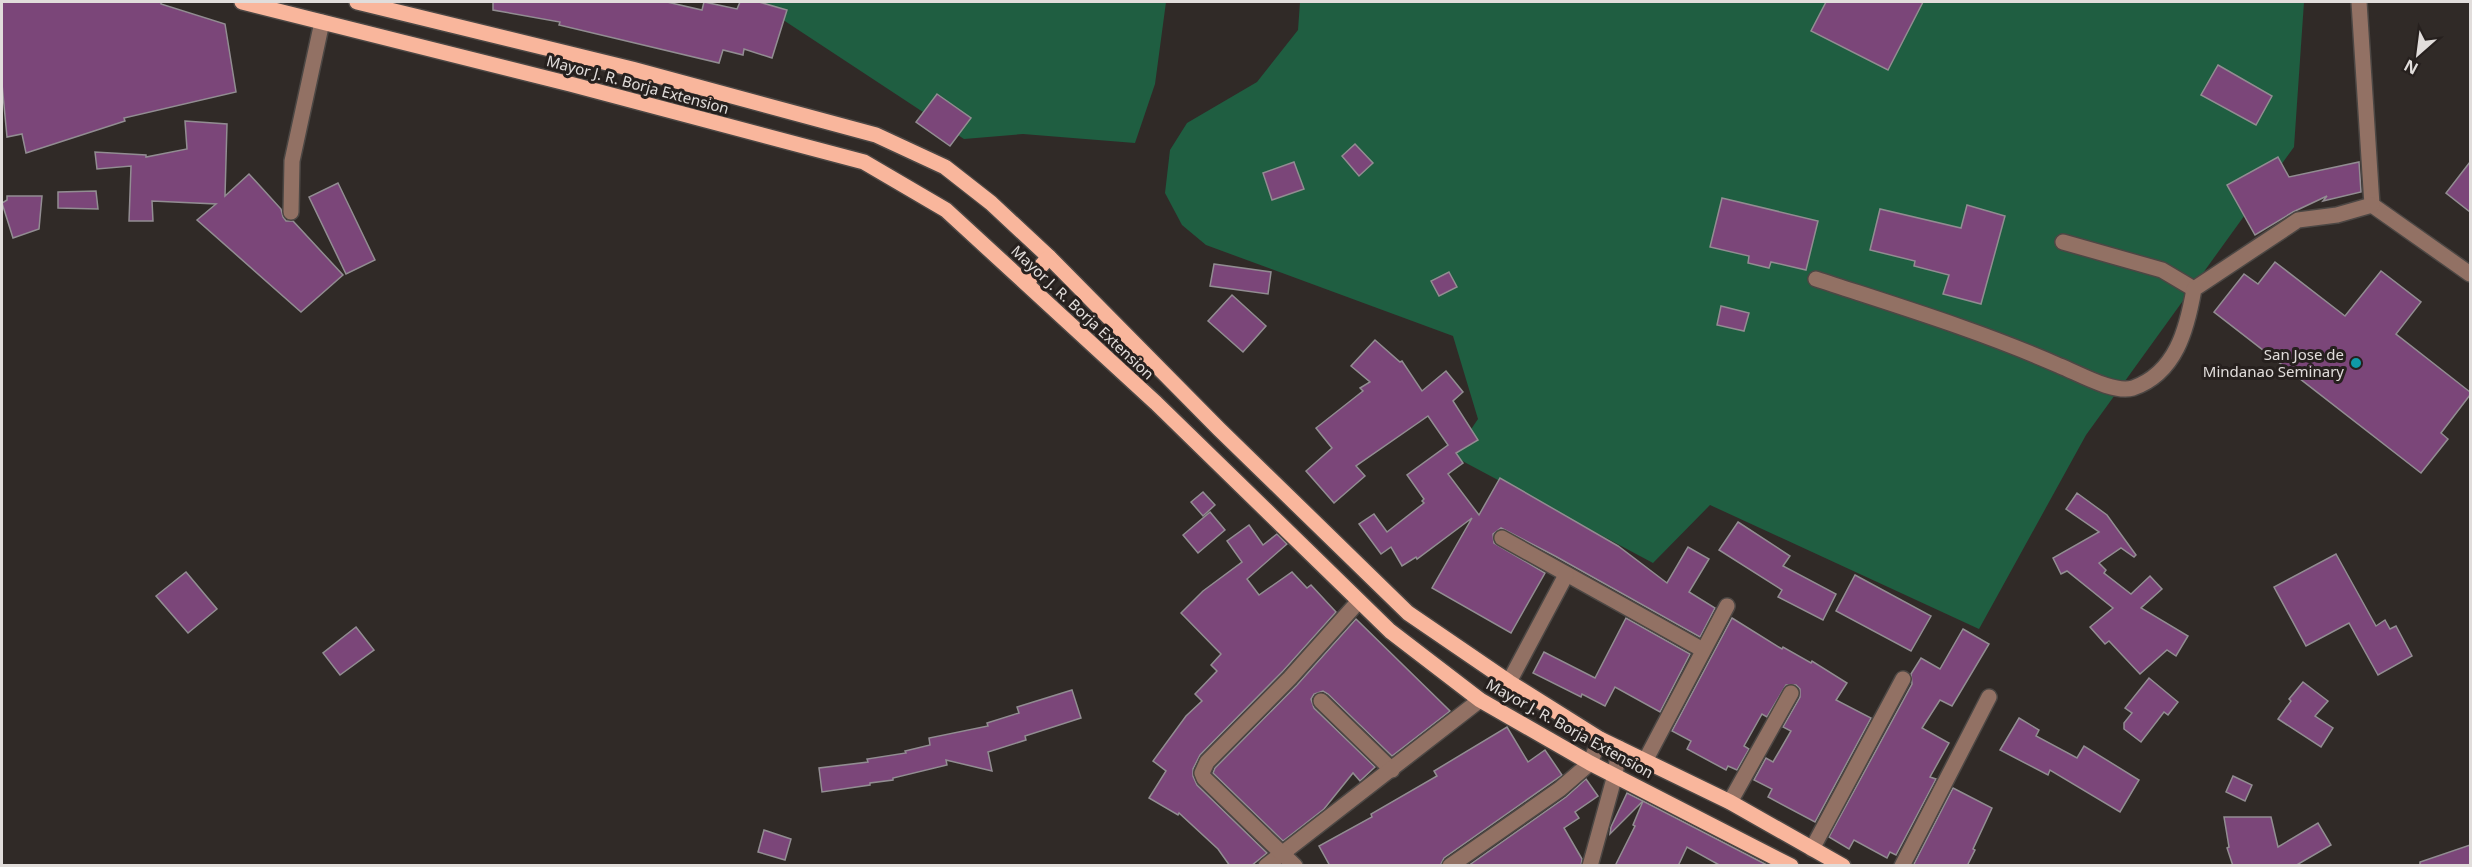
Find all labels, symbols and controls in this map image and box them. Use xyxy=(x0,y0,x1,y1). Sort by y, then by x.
north arrow xyxy=(2388,24,2448,84)
street label: Mayor J. R. Borja Extension xyxy=(545,50,731,118)
text: N xyxy=(2400,54,2422,80)
street label: Mayor J. R. Borja Extension xyxy=(1007,241,1159,383)
place label: San Jose de Mindanao Seminary xyxy=(2203,344,2344,381)
marker: San Jose de Mindanao Seminary xyxy=(2349,356,2363,370)
street label: Mayor J. R. Borja Extension xyxy=(1483,674,1657,782)

